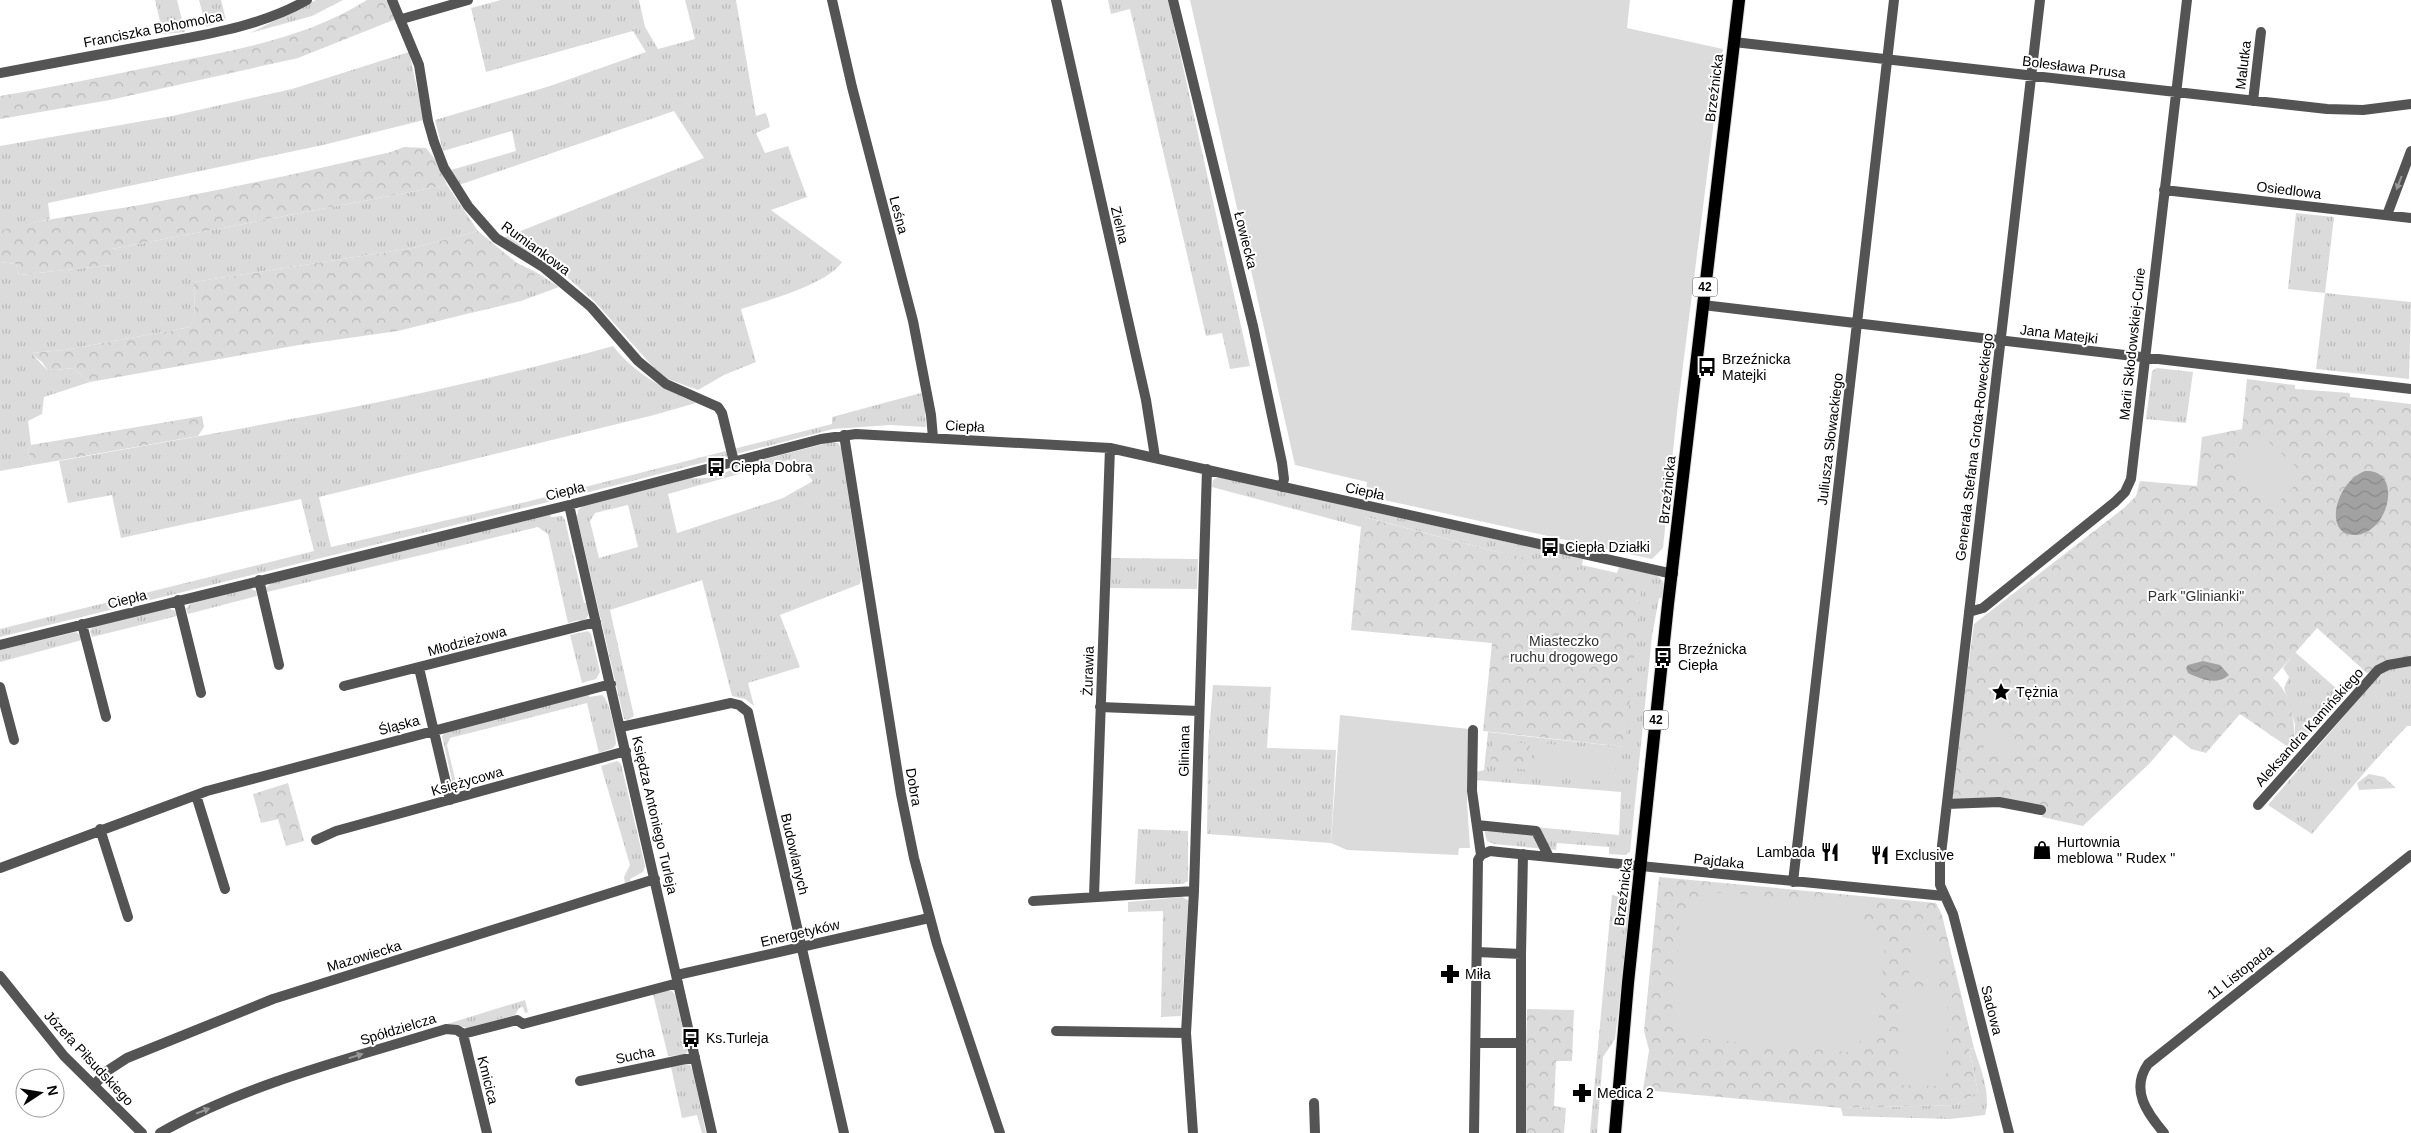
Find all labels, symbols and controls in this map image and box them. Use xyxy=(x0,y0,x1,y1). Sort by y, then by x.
street label: Franciszka Bohomolca xyxy=(82,8,224,50)
street label: Malutka xyxy=(2232,39,2254,90)
street label: Brzeźnicka xyxy=(1702,53,1726,123)
street label: Bolesława Prusa xyxy=(2021,53,2127,81)
one-way arrow xyxy=(2395,176,2403,191)
street label: Osiedlowa xyxy=(2256,178,2323,202)
street label: Leśna xyxy=(886,195,912,236)
street label: Zielna xyxy=(1108,205,1132,246)
street label: Łowiecka xyxy=(1231,210,1261,270)
street label: Rumiankowa xyxy=(499,218,574,278)
street label: Marii Skłodowskiej-Curie xyxy=(2116,267,2148,421)
road number: 42 xyxy=(1692,278,1718,296)
street label: Jana Matejki xyxy=(2019,321,2099,347)
street label: Generała Stefana Grota-Roweckiego xyxy=(1952,332,1996,562)
place label: Brzeźnicka Matejki xyxy=(1722,351,1791,383)
bus stop icon: Brzeźnicka Matejki xyxy=(1696,356,1718,378)
street label: Juliusza Słowackiego xyxy=(1814,372,1846,506)
street label: Ciepła xyxy=(945,417,985,435)
street label: Brzeźnicka xyxy=(1655,455,1679,525)
bus stop icon: Ciepła Dobra xyxy=(705,456,727,478)
place label: Ciepła Dobra xyxy=(731,459,813,475)
street label: Ciepła xyxy=(544,478,586,504)
street label: Ciepła xyxy=(1344,479,1386,503)
bus stop icon: Ciepła Działki xyxy=(1539,536,1561,558)
place label: Ciepła Działki xyxy=(1565,539,1650,555)
street label: Ciepła xyxy=(106,586,148,612)
park label: Park "Glinianki" xyxy=(2148,588,2244,604)
street label: Młodzieżowa xyxy=(426,623,508,659)
park label: Miasteczko ruchu drogowego xyxy=(1510,633,1618,665)
place label: Brzeźnicka Ciepła xyxy=(1678,641,1747,673)
street label: Żurawia xyxy=(1078,646,1097,696)
bus stop icon: Brzeźnicka Ciepła xyxy=(1652,646,1674,668)
street label: Aleksandra Kamińskiego xyxy=(2252,664,2367,790)
place icon: Tężnia xyxy=(1990,681,2012,703)
place label: Tężnia xyxy=(2016,684,2058,700)
road number: 42 xyxy=(1644,710,1668,730)
street label: Śląska xyxy=(376,711,422,738)
street label: Gliniana xyxy=(1176,725,1192,777)
street label: Księdza Antoniego Turleja xyxy=(629,734,681,896)
street label: Księżycowa xyxy=(429,763,505,799)
street label: Dobra xyxy=(903,767,925,807)
street label: Budowlanych xyxy=(778,812,812,896)
place label: Hurtownia meblowa " Rudex " xyxy=(2057,834,2175,866)
shop icon: Hurtownia meblowa " Rudex " xyxy=(2031,839,2053,861)
restaurant icon: Lambada xyxy=(1819,841,1841,863)
place label: Lambada xyxy=(1757,844,1815,860)
restaurant icon: Exclusive xyxy=(1869,844,1891,866)
place label: Exclusive xyxy=(1895,847,1954,863)
street label: Pajdaka xyxy=(1693,850,1745,872)
street label: Brzeźnicka xyxy=(1611,857,1635,927)
street label: Energetyków xyxy=(759,916,842,950)
street label: Mazowiecka xyxy=(325,937,403,975)
street label: 11 Listopada xyxy=(2204,941,2276,1003)
pharmacy icon: Miła xyxy=(1439,963,1461,985)
place label: Miła xyxy=(1465,966,1491,982)
street label: Sadowa xyxy=(1978,984,2006,1037)
street label: Józefa Piłsudskiego xyxy=(41,1007,137,1109)
street label: Spółdzielcza xyxy=(358,1010,438,1048)
bus stop icon: Ks.Turleja xyxy=(680,1027,702,1049)
place label: Ks.Turleja xyxy=(706,1030,769,1046)
street label: Sucha xyxy=(614,1043,656,1067)
one-way arrow xyxy=(349,1052,364,1060)
street label: Kmicica xyxy=(474,1054,502,1106)
north arrow xyxy=(15,1068,65,1118)
pharmacy icon: Medica 2 xyxy=(1571,1082,1593,1104)
text: N xyxy=(44,1084,62,1097)
place label: Medica 2 xyxy=(1597,1085,1654,1101)
one-way arrow xyxy=(196,1106,210,1114)

